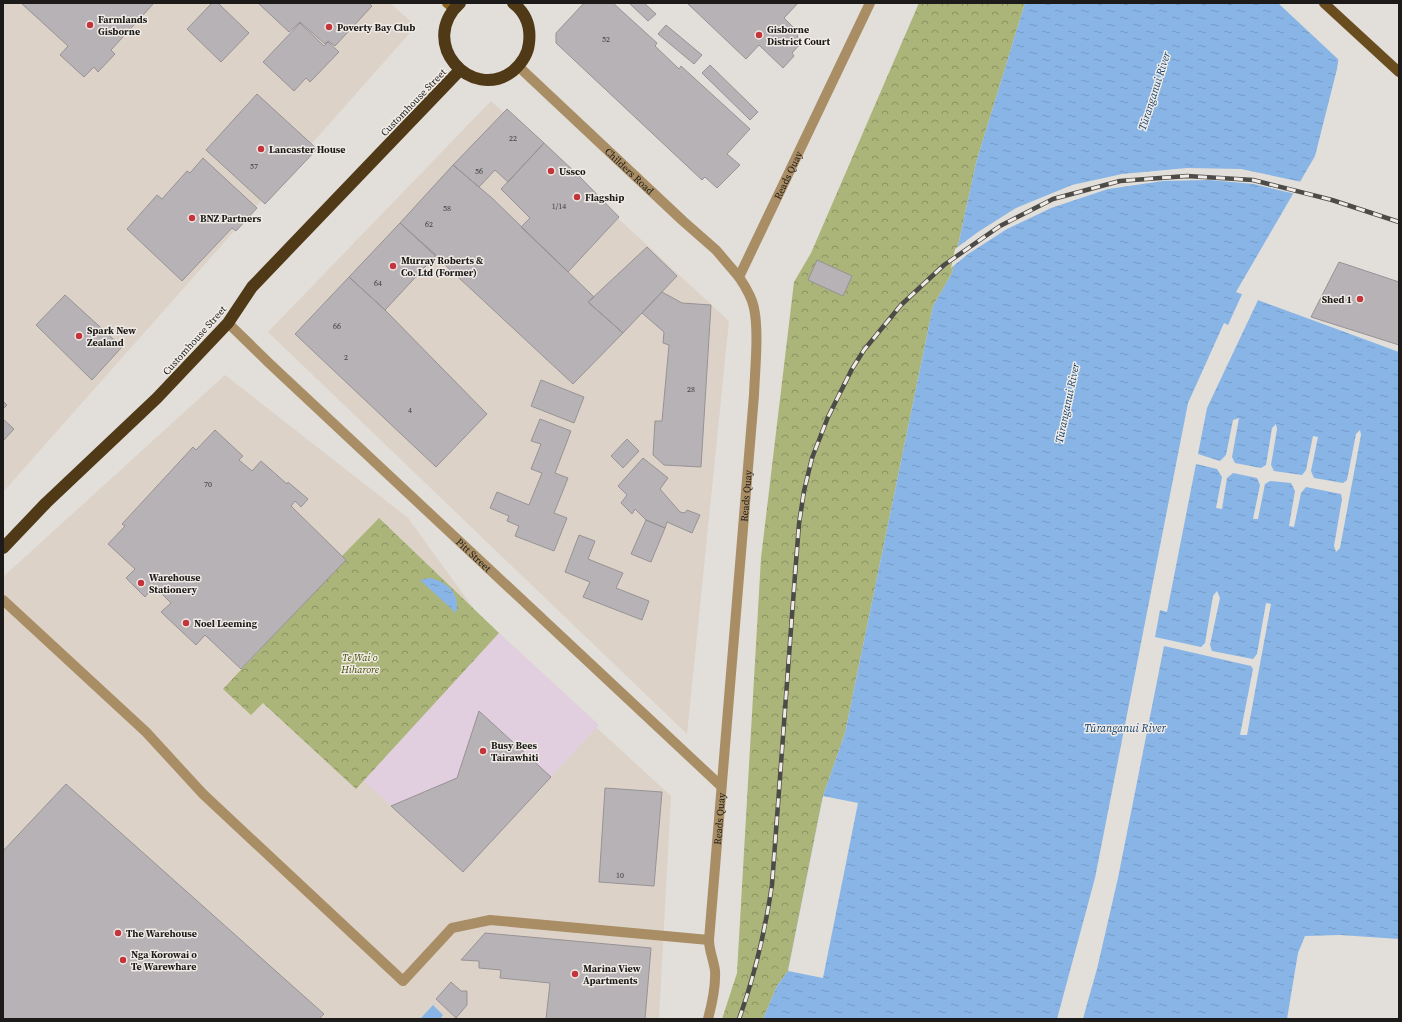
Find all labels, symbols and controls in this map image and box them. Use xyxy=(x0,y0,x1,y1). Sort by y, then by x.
place label: Farmlands Gisborne xyxy=(98,13,148,38)
marker: Farmlands Gisborne xyxy=(85,20,95,30)
place label: Poverty Bay Club xyxy=(337,21,415,34)
marker: Poverty Bay Club xyxy=(324,22,334,32)
place label: Gisborne District Court xyxy=(767,23,831,48)
marker: Gisborne District Court xyxy=(754,30,764,40)
house number: 52 xyxy=(602,34,610,45)
water label: Tūranganui River xyxy=(1135,49,1174,132)
street label: Customhouse Street xyxy=(378,65,449,139)
house number: 22 xyxy=(509,133,517,144)
place label: Lancaster House xyxy=(269,143,346,156)
marker: Lancaster House xyxy=(256,144,266,154)
street label: Childers Road xyxy=(602,145,657,198)
street label: Reads Quay xyxy=(771,148,806,202)
house number: 57 xyxy=(250,161,258,172)
place label: Ussco xyxy=(559,165,586,178)
house number: 56 xyxy=(475,166,483,177)
marker: Ussco xyxy=(546,166,556,176)
place label: Flagship xyxy=(585,191,624,204)
marker: Flagship xyxy=(572,192,582,202)
house number: 1/14 xyxy=(552,201,566,212)
house number: 58 xyxy=(443,203,451,214)
place label: BNZ Partners xyxy=(200,212,262,225)
marker: BNZ Partners xyxy=(187,213,197,223)
house number: 62 xyxy=(425,219,433,230)
place label: Murray Roberts & Co. Ltd (Former) xyxy=(401,254,483,279)
marker: Murray Roberts & Co. Ltd (Former) xyxy=(388,261,398,271)
house number: 64 xyxy=(374,278,382,289)
place label: Shed 1 xyxy=(1322,293,1352,306)
marker: Shed 1 xyxy=(1355,294,1365,304)
street label: Customhouse Street xyxy=(160,302,229,378)
house number: 66 xyxy=(333,321,341,332)
place label: Spark New Zealand xyxy=(87,324,136,349)
marker: Spark New Zealand xyxy=(74,331,84,341)
house number: 2 xyxy=(344,352,348,363)
water label: Tūranganui River xyxy=(1052,361,1083,445)
house number: 28 xyxy=(687,384,695,395)
house number: 4 xyxy=(408,405,412,416)
street label: Reads Quay xyxy=(738,469,755,522)
house number: 70 xyxy=(204,479,212,490)
street label: Pitt Street xyxy=(453,535,495,575)
place label: Warehouse Stationery xyxy=(149,571,200,596)
marker: Warehouse Stationery xyxy=(136,578,146,588)
place label: Noel Leeming xyxy=(194,617,258,630)
marker: Noel Leeming xyxy=(181,618,191,628)
park label: Te Wai o Hiharore xyxy=(340,651,379,676)
water label: Tūranganui River xyxy=(1084,721,1166,736)
place label: Busy Bees Tairawhiti xyxy=(491,739,538,764)
marker: Busy Bees Tairawhiti xyxy=(478,746,488,756)
street label: Reads Quay xyxy=(711,792,728,845)
house number: 10 xyxy=(616,870,624,881)
place label: The Warehouse xyxy=(126,927,197,940)
marker: The Warehouse xyxy=(113,928,123,938)
place label: Nga Korowai o Te Warewhare xyxy=(131,948,197,973)
marker: Nga Korowai o Te Warewhare xyxy=(118,955,128,965)
place label: Marina View Apartments xyxy=(583,962,641,987)
marker: Marina View Apartments xyxy=(570,969,580,979)

